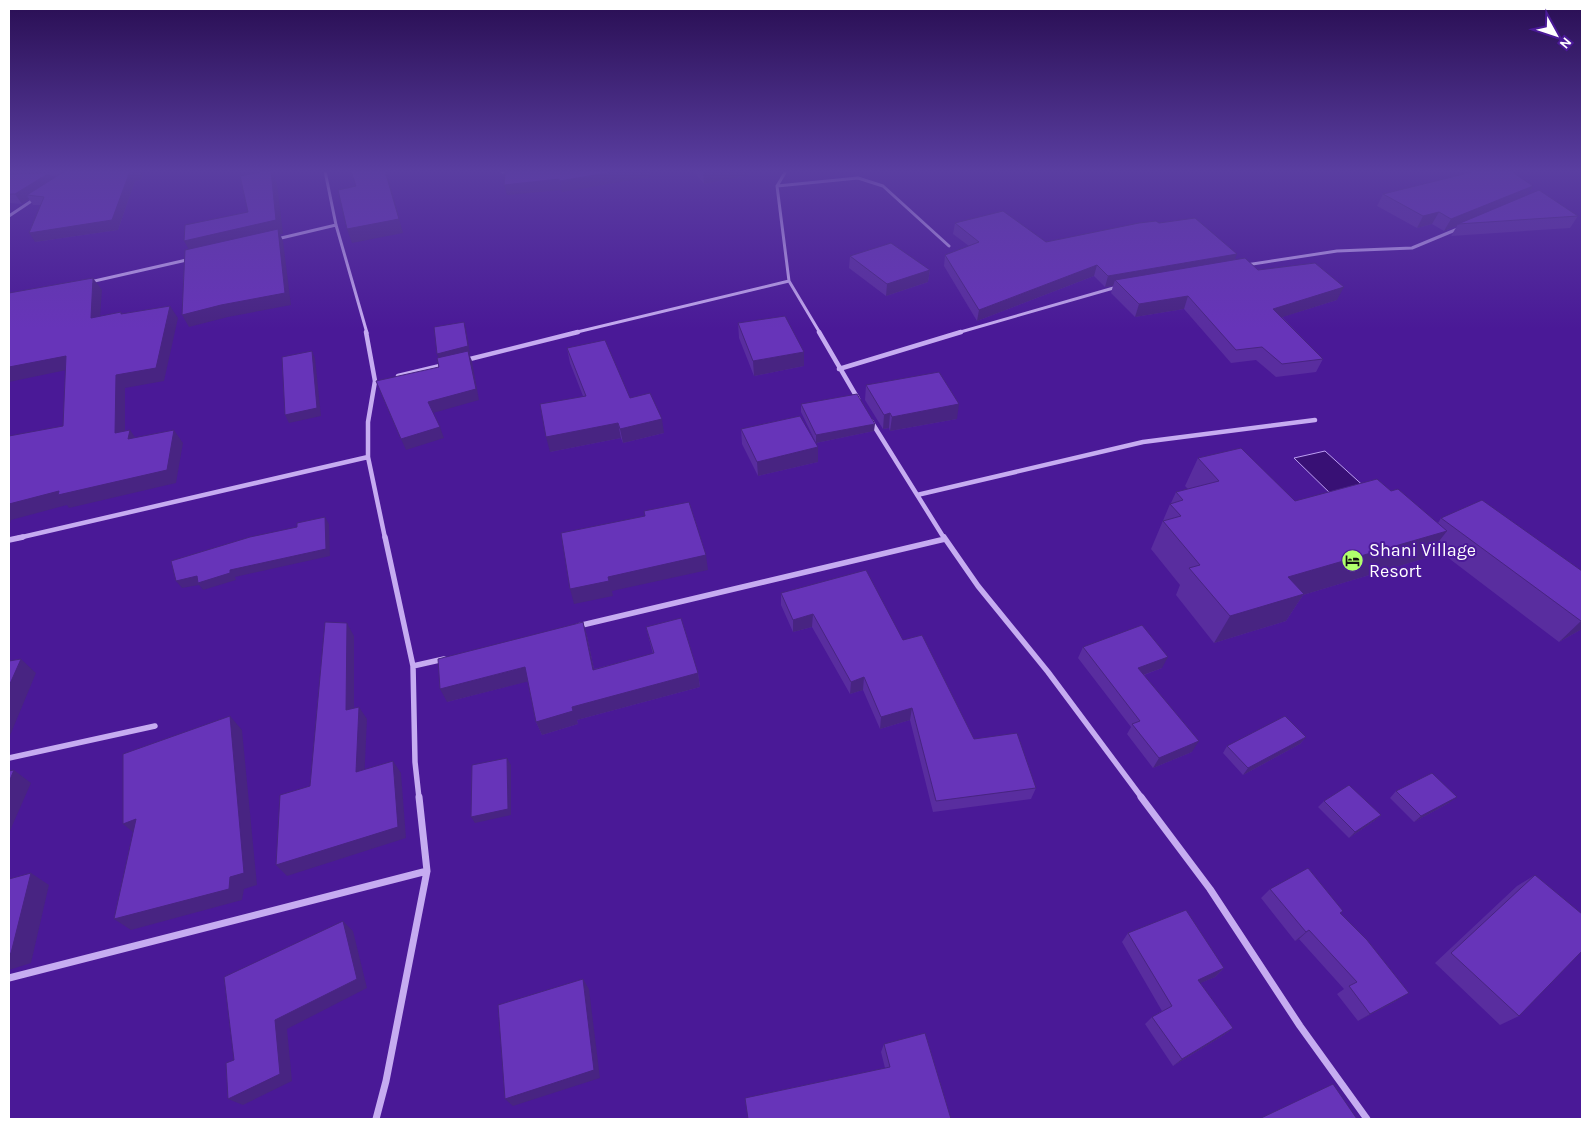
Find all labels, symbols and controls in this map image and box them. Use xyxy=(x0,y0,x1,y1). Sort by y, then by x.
north arrow xyxy=(1531,10,1581,60)
text: N xyxy=(1556,34,1575,52)
place label: Shani Village Resort xyxy=(1369,539,1476,582)
hotel icon: Shani Village Resort xyxy=(1341,548,1365,572)

